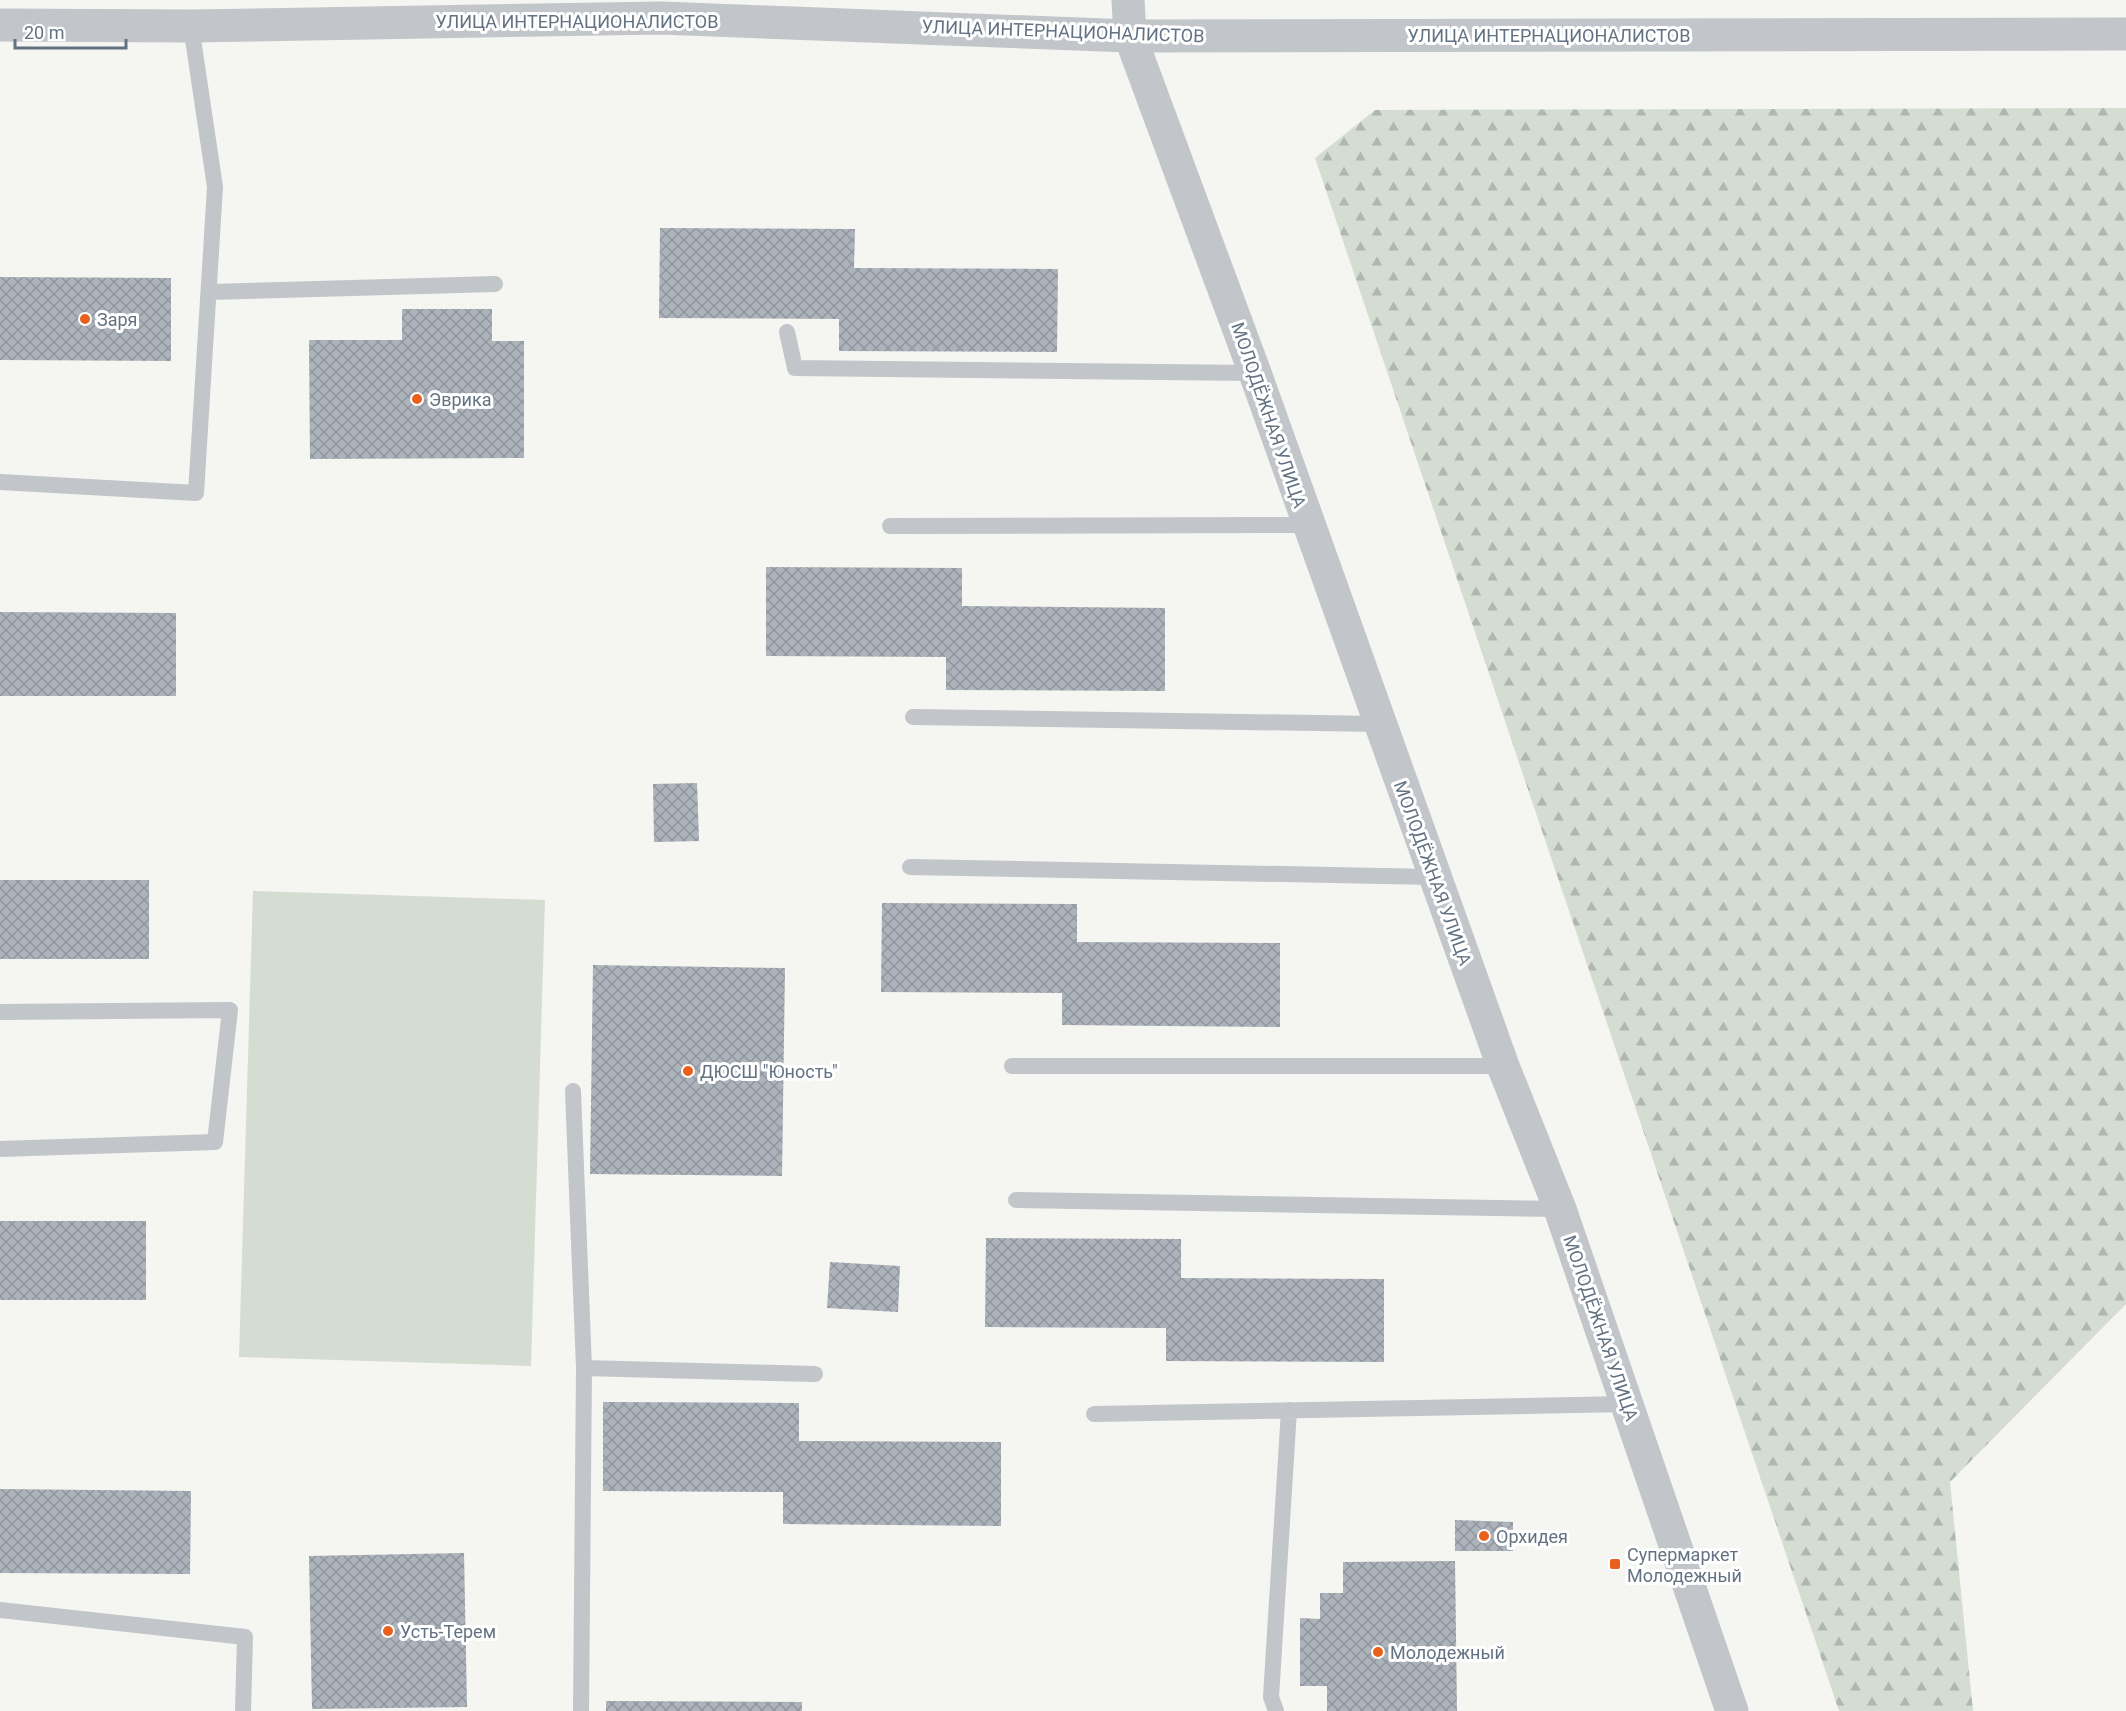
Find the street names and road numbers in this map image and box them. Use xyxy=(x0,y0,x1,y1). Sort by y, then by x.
street label: УЛИЦА ИНТЕРНАЦИОНАЛИСТОВ xyxy=(436,11,718,32)
street label: УЛИЦА ИНТЕРНАЦИОНАЛИСТОВ xyxy=(921,16,1205,46)
street label: УЛИЦА ИНТЕРНАЦИОНАЛИСТОВ xyxy=(1408,25,1690,46)
street label: МОЛОДЁЖНАЯ УЛИЦА xyxy=(1227,319,1311,511)
street label: МОЛОДЁЖНАЯ УЛИЦА xyxy=(1390,778,1476,968)
street label: МОЛОДЁЖНАЯ УЛИЦА xyxy=(1559,1232,1643,1424)

